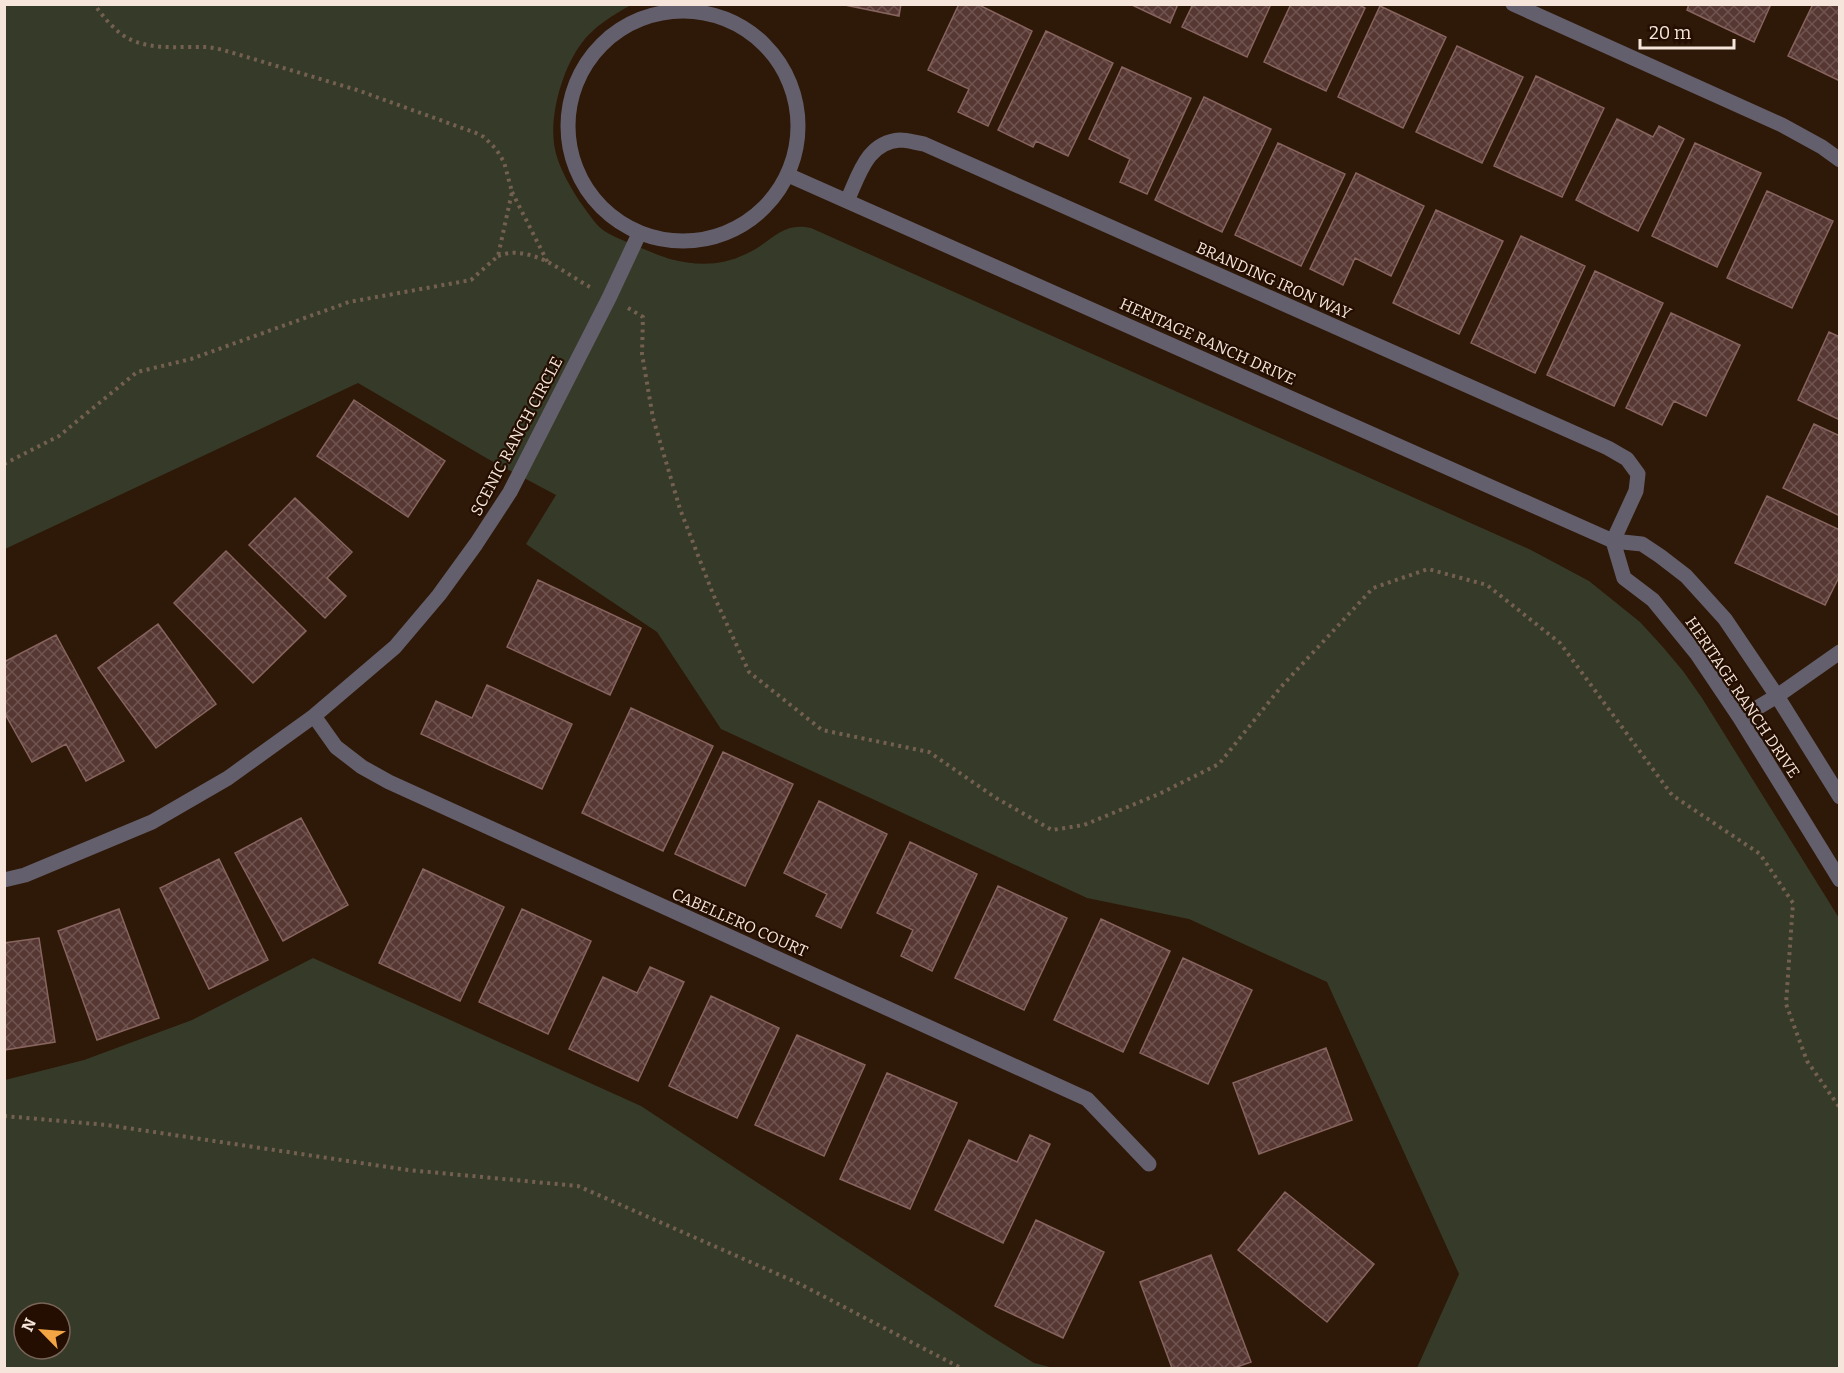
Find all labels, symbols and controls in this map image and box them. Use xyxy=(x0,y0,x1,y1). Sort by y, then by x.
scale bar xyxy=(1640,12,1734,50)
text: 20 m xyxy=(1649,22,1691,44)
street label: BRANDING IRON WAY xyxy=(1193,238,1355,323)
street label: HERITAGE RANCH DRIVE xyxy=(1117,294,1299,389)
street label: SCENIC RANCH CIRCLE xyxy=(466,354,566,519)
street label: HERITAGE RANCH DRIVE xyxy=(1681,613,1804,782)
street label: CABELLERO COURT xyxy=(669,884,811,961)
north arrow xyxy=(12,1301,72,1361)
text: N xyxy=(18,1315,40,1334)

